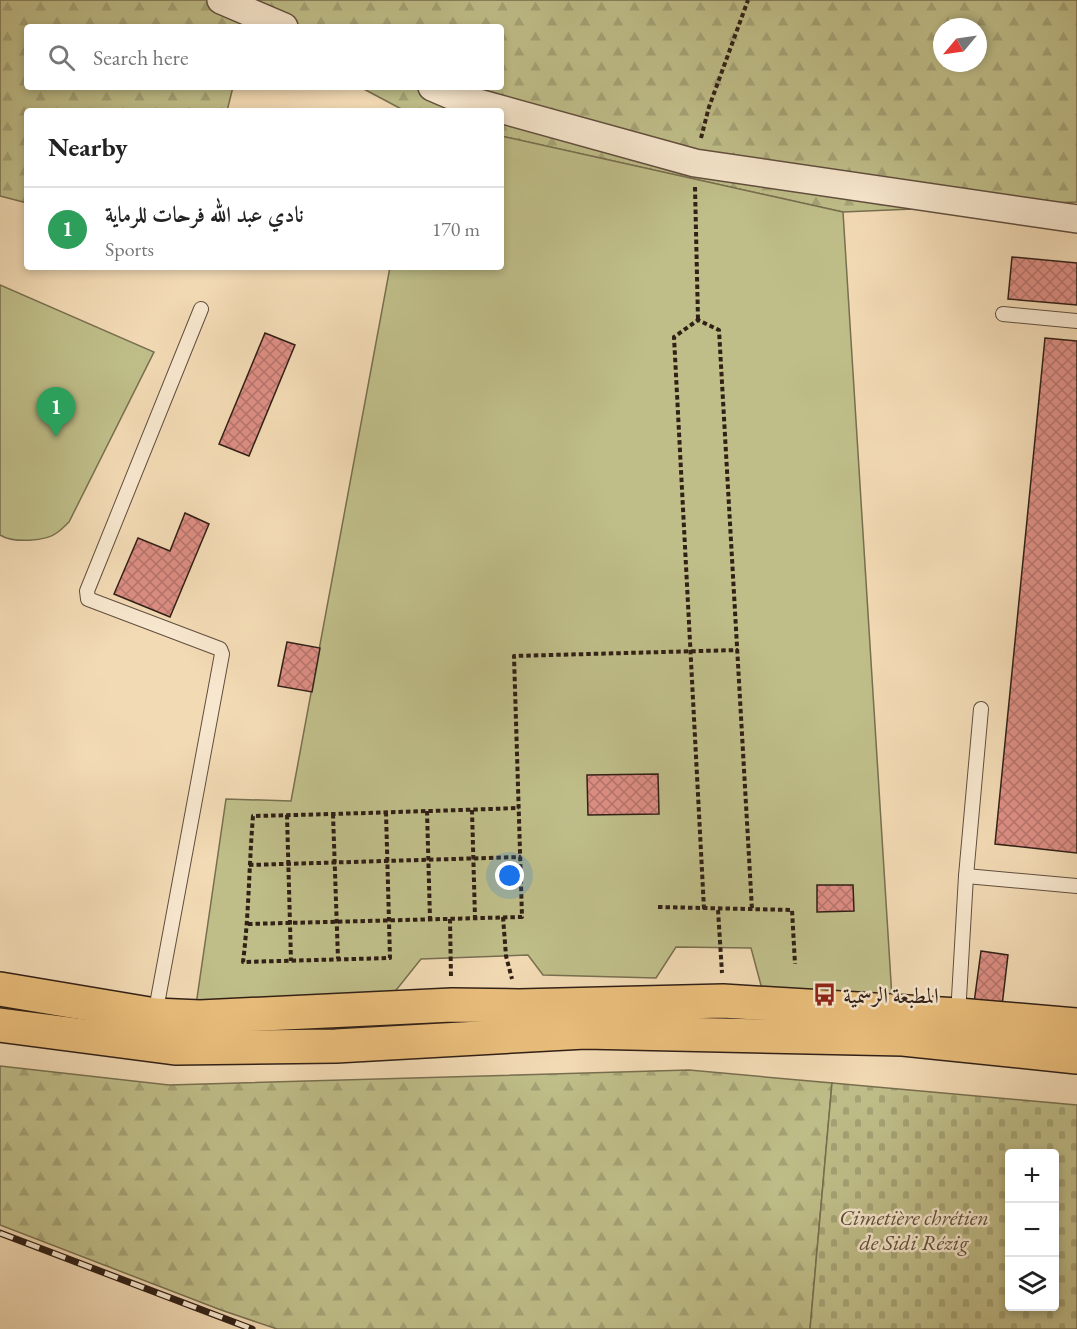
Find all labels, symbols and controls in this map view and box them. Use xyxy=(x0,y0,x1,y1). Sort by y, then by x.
north arrow xyxy=(933,18,987,72)
search box xyxy=(24,24,504,90)
icon: search xyxy=(45,41,78,74)
text: Search here xyxy=(93,43,188,72)
text: Nearby xyxy=(48,130,128,164)
text: نادي عبد الله فرحات للرماية xyxy=(105,200,304,229)
text: 1 xyxy=(62,216,73,242)
text: 170 m xyxy=(432,216,480,242)
text: Sports xyxy=(105,236,154,262)
pin: 1 xyxy=(36,388,76,437)
your location xyxy=(495,861,524,890)
place label: المطبعة الرسمية xyxy=(843,981,939,1010)
bus stop icon: المطبعة الرسمية xyxy=(812,982,838,1008)
map controls xyxy=(1005,1149,1059,1311)
button: + xyxy=(1005,1149,1059,1203)
park label: Cimetière chrétien de Sidi Rézig xyxy=(839,1203,989,1257)
button: − xyxy=(1005,1203,1059,1257)
button: layers xyxy=(1005,1257,1059,1311)

